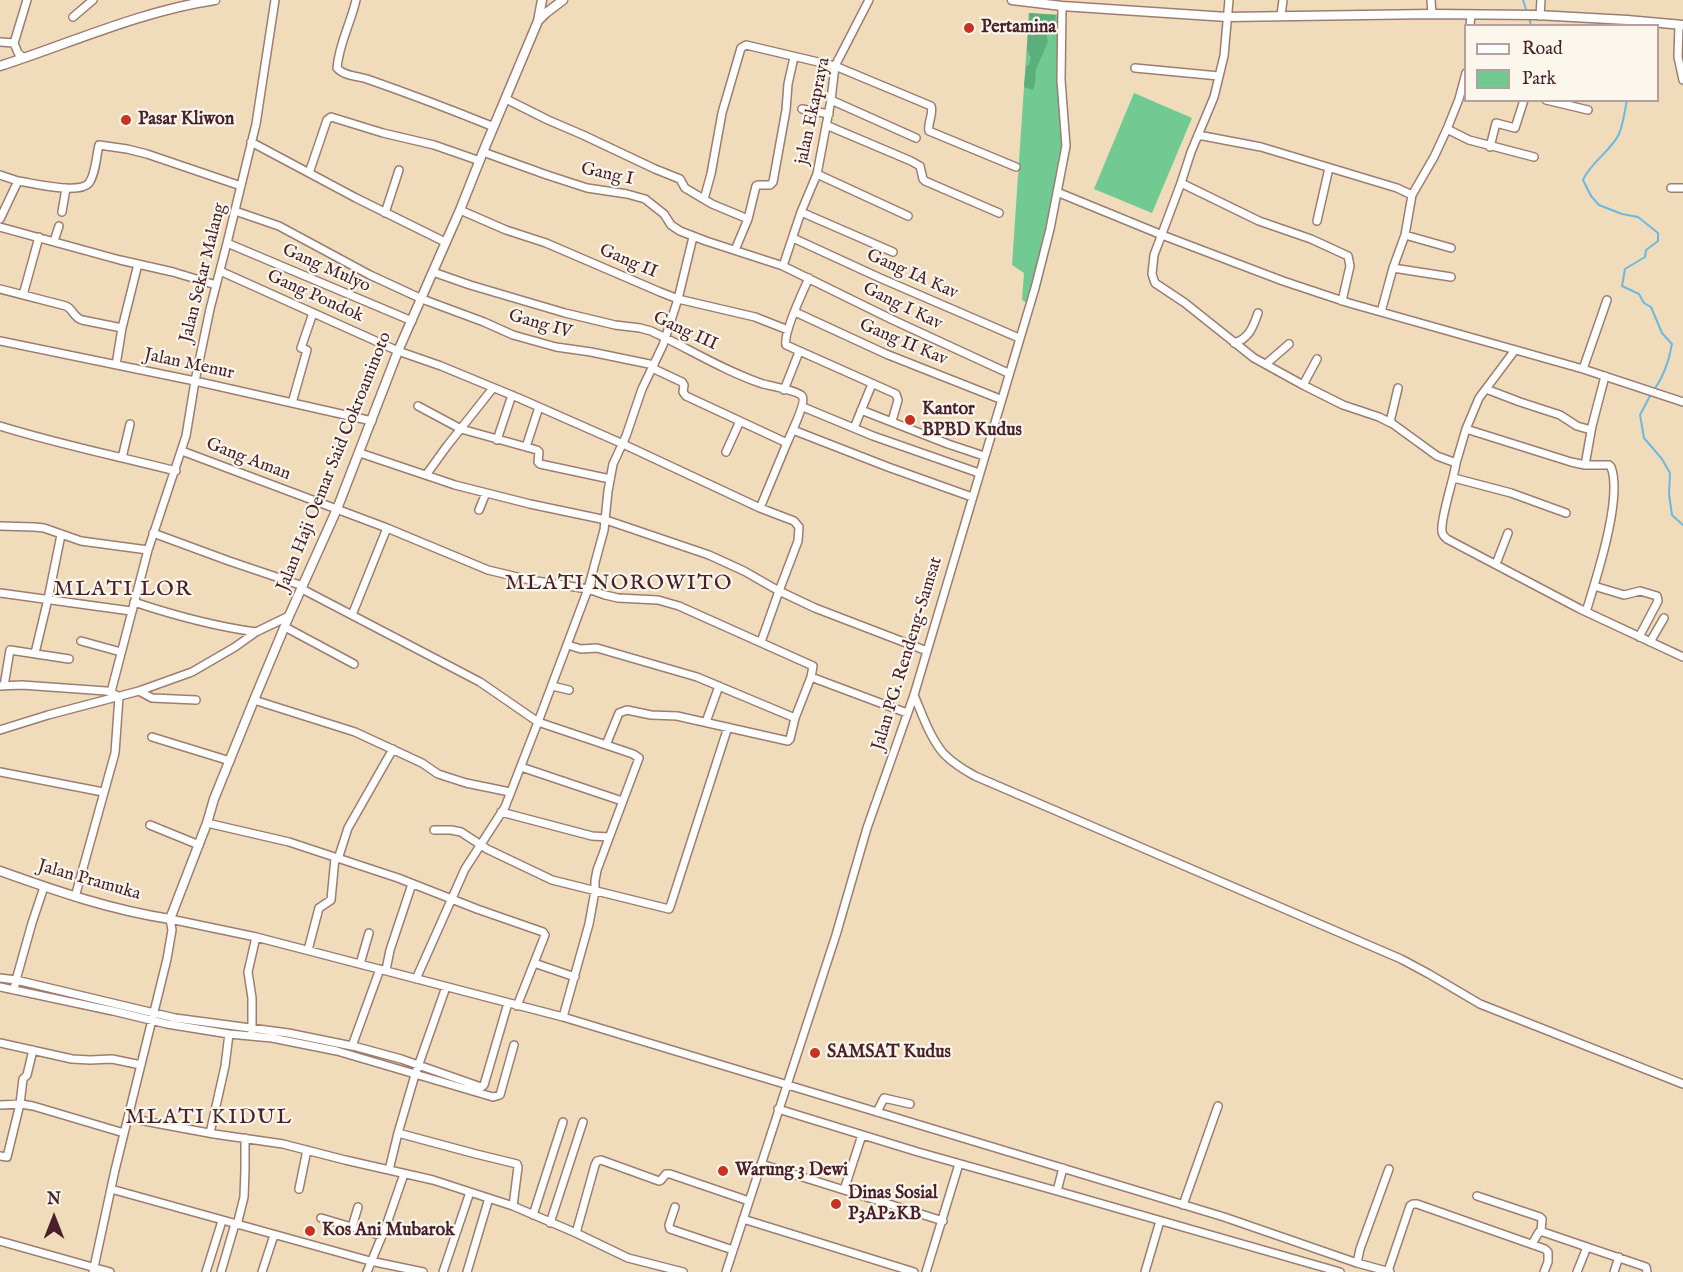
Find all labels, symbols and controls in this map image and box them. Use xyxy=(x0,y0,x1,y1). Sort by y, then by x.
place label: Pertamina xyxy=(981,17,1056,39)
marker: Pertamina xyxy=(962,21,976,35)
legend xyxy=(1464,24,1659,102)
text: Road xyxy=(1522,38,1563,61)
street label: jalan Ekapraya xyxy=(792,56,836,166)
text: Park xyxy=(1522,68,1556,91)
place label: Pasar Kliwon xyxy=(138,109,234,131)
marker: Pasar Kliwon xyxy=(119,113,133,127)
street label: Gang I xyxy=(579,159,635,191)
street label: Jalan Sekar Malang xyxy=(176,201,232,345)
street label: Gang Mulyo xyxy=(279,240,373,298)
street label: Gang II xyxy=(596,240,660,284)
street label: Gang IA Kav xyxy=(863,245,961,305)
street label: Gang Pondok xyxy=(263,266,367,328)
street label: Gang I Kav xyxy=(859,279,945,335)
street label: Gang IV xyxy=(506,306,574,344)
street label: Gang III xyxy=(649,308,721,356)
street label: Gang II Kav xyxy=(856,315,950,371)
street label: Jalan Haji Oemar Said Cokroaminoto xyxy=(273,329,397,595)
street label: Jalan Menur xyxy=(142,345,236,385)
place label: Kantor BPBD Kudus xyxy=(922,399,1022,442)
marker: Kantor BPBD Kudus xyxy=(903,413,917,427)
street label: Gang Aman xyxy=(203,434,293,486)
street label: Jalan PG. Rendeng-Samsat xyxy=(868,555,948,753)
district label: MLATI NOROWITO xyxy=(505,572,733,598)
district label: MLATI LOR xyxy=(54,578,192,604)
street label: Jalan Pramuka xyxy=(35,856,143,906)
place label: SAMSAT Kudus xyxy=(827,1042,951,1064)
marker: SAMSAT Kudus xyxy=(808,1046,822,1060)
district label: MLATI KIDUL xyxy=(125,1106,293,1132)
place label: Warung 3 Dewi xyxy=(735,1160,848,1182)
marker: Warung 3 Dewi xyxy=(716,1164,730,1178)
place label: Dinas Sosial P3AP2KB xyxy=(848,1183,938,1226)
north arrow xyxy=(24,1188,84,1248)
text: N xyxy=(47,1190,61,1210)
marker: Dinas Sosial P3AP2KB xyxy=(829,1197,843,1211)
place label: Kos Ani Mubarok xyxy=(322,1220,455,1242)
marker: Kos Ani Mubarok xyxy=(303,1224,317,1238)

